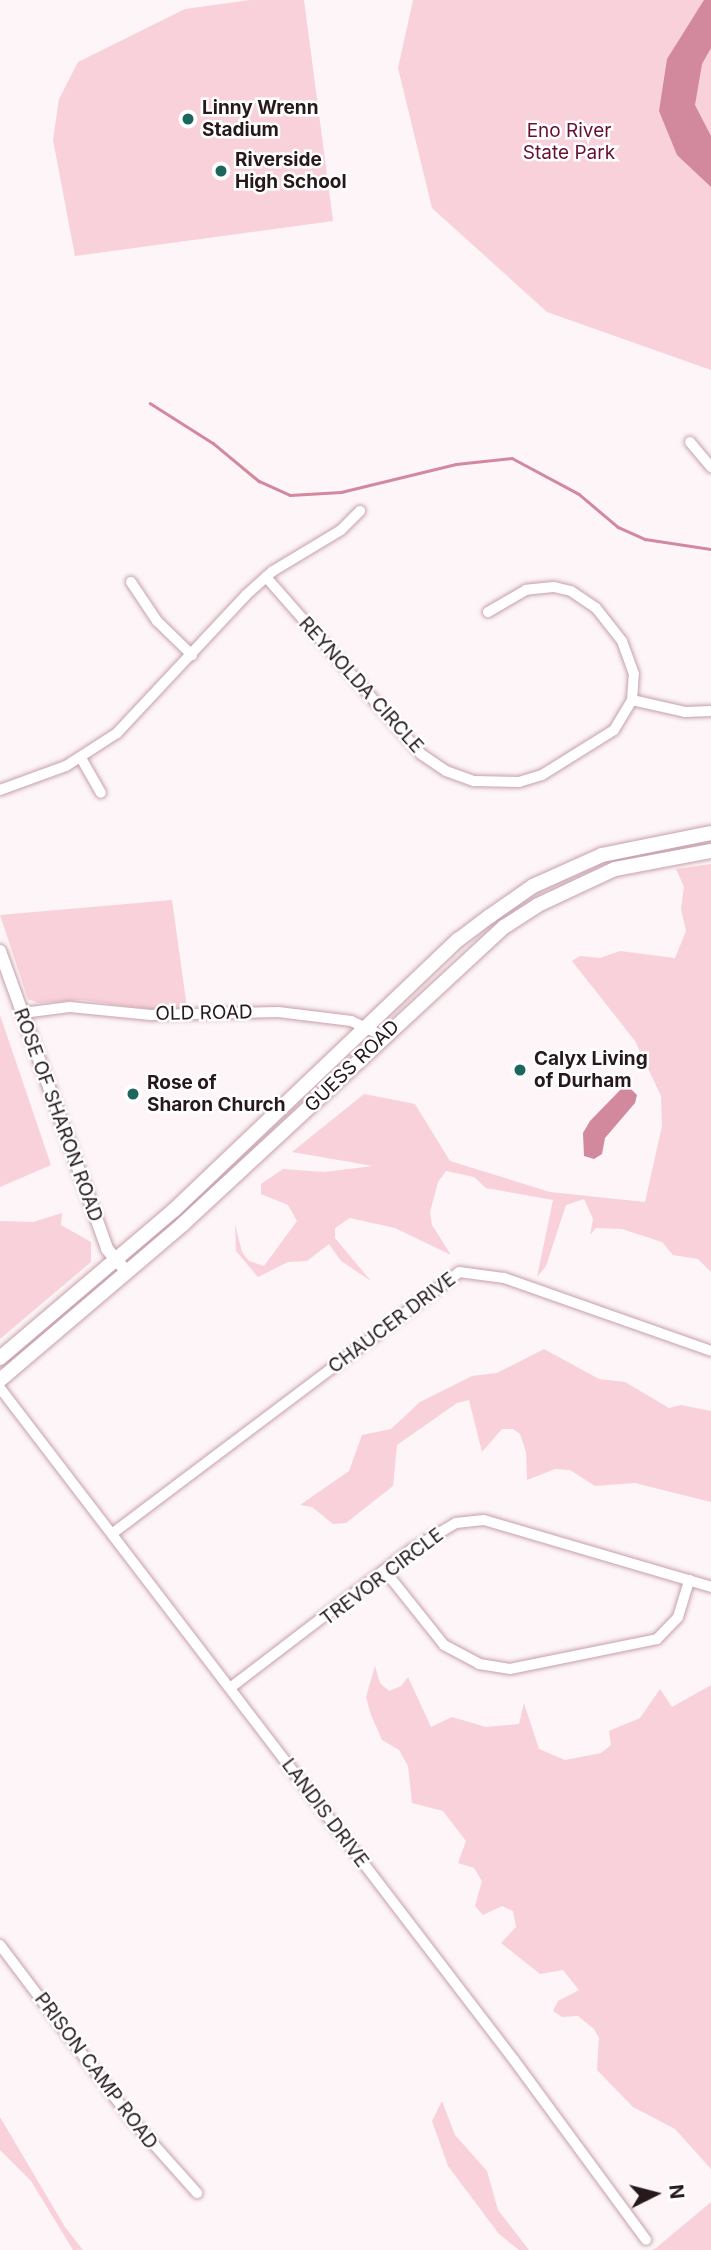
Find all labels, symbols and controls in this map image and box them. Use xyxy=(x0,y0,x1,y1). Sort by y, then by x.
place label: Linny Wrenn Stadium xyxy=(202,97,318,141)
marker: Linny Wrenn Stadium xyxy=(180,111,196,127)
park label: Eno River State Park xyxy=(523,120,615,164)
place label: Riverside High School xyxy=(235,149,347,193)
marker: Riverside High School xyxy=(213,163,229,179)
street label: REYNOLDA CIRCLE xyxy=(294,612,428,758)
street label: OLD ROAD xyxy=(155,1001,253,1025)
street label: ROSE OF SHARON ROAD xyxy=(9,1005,107,1225)
street label: GUESS ROAD xyxy=(300,1015,404,1117)
place label: Calyx Living of Durham xyxy=(534,1048,648,1092)
marker: Calyx Living of Durham xyxy=(512,1062,528,1078)
place label: Rose of Sharon Church xyxy=(147,1072,286,1116)
marker: Rose of Sharon Church xyxy=(125,1086,141,1102)
street label: CHAUCER DRIVE xyxy=(324,1268,460,1378)
street label: TREVOR CIRCLE xyxy=(316,1523,448,1631)
street label: LANDIS DRIVE xyxy=(277,1754,373,1872)
street label: PRISON CAMP ROAD xyxy=(30,1988,162,2154)
north arrow xyxy=(620,2159,690,2229)
text: N xyxy=(664,2183,689,2200)

